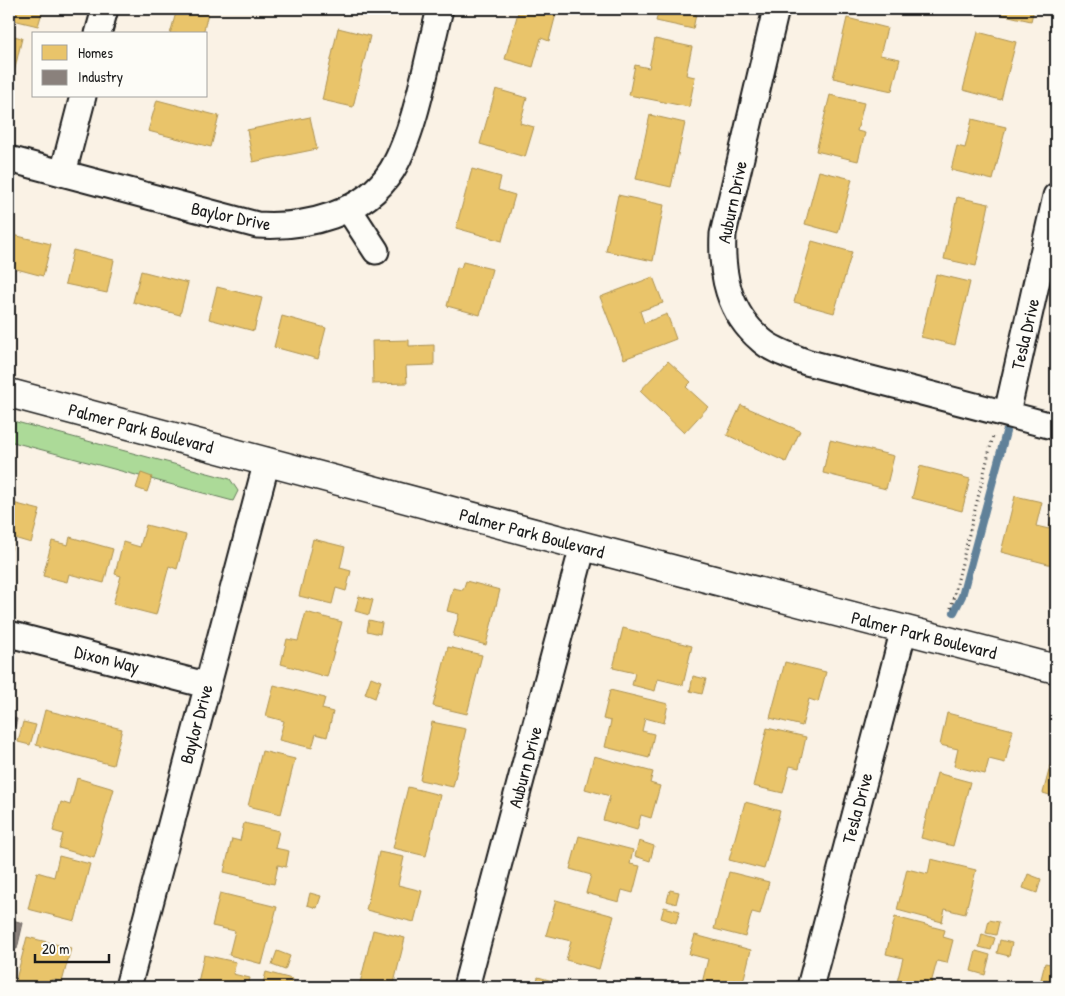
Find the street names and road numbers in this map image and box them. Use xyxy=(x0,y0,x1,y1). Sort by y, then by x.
street label: Auburn Drive xyxy=(711,158,753,246)
street label: Baylor Drive xyxy=(189,195,273,237)
street label: Tesla Drive xyxy=(1005,296,1045,372)
street label: Palmer Park Boulevard xyxy=(66,397,216,459)
street label: Palmer Park Boulevard xyxy=(457,502,607,564)
street label: Palmer Park Boulevard xyxy=(849,605,999,665)
street label: Dixon Way xyxy=(72,639,142,679)
street label: Baylor Drive xyxy=(173,682,219,766)
street label: Auburn Drive xyxy=(502,723,548,811)
street label: Tesla Drive xyxy=(836,770,878,846)

